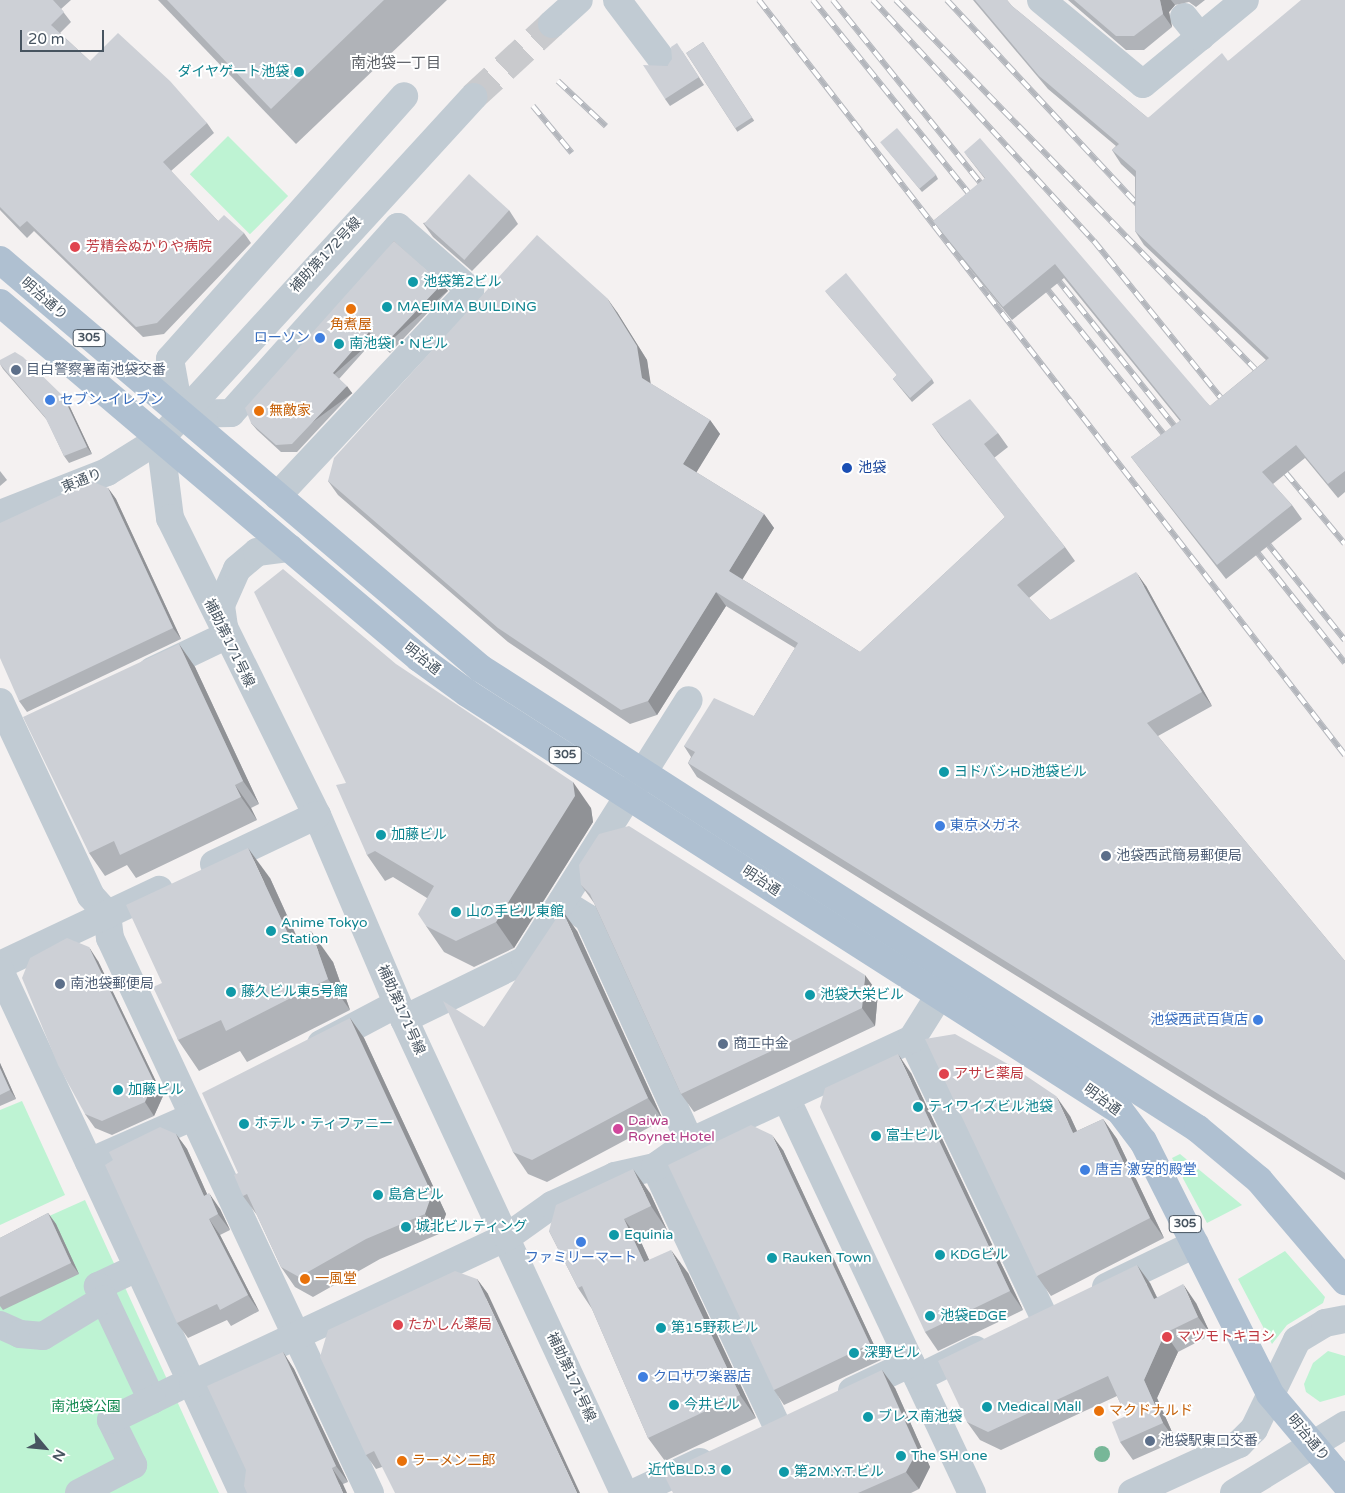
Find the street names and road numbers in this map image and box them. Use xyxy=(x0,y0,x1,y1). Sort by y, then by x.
street label: 補助第172号線 xyxy=(287,214,365,296)
street label: 明治通り xyxy=(17,274,71,324)
road number: 305 xyxy=(72,328,106,348)
street label: 東通り xyxy=(59,465,105,497)
street label: 補助第171号線 xyxy=(200,596,258,690)
street label: 明治通 xyxy=(400,639,444,679)
road number: 305 xyxy=(548,746,582,764)
street label: 明治通 xyxy=(739,863,783,899)
street label: 補助第171号線 xyxy=(374,963,428,1057)
street label: 明治通 xyxy=(1080,1081,1124,1119)
road number: 305 xyxy=(1168,1214,1202,1234)
street label: 補助第171号線 xyxy=(543,1330,599,1424)
street label: 明治通り xyxy=(1284,1411,1332,1465)

